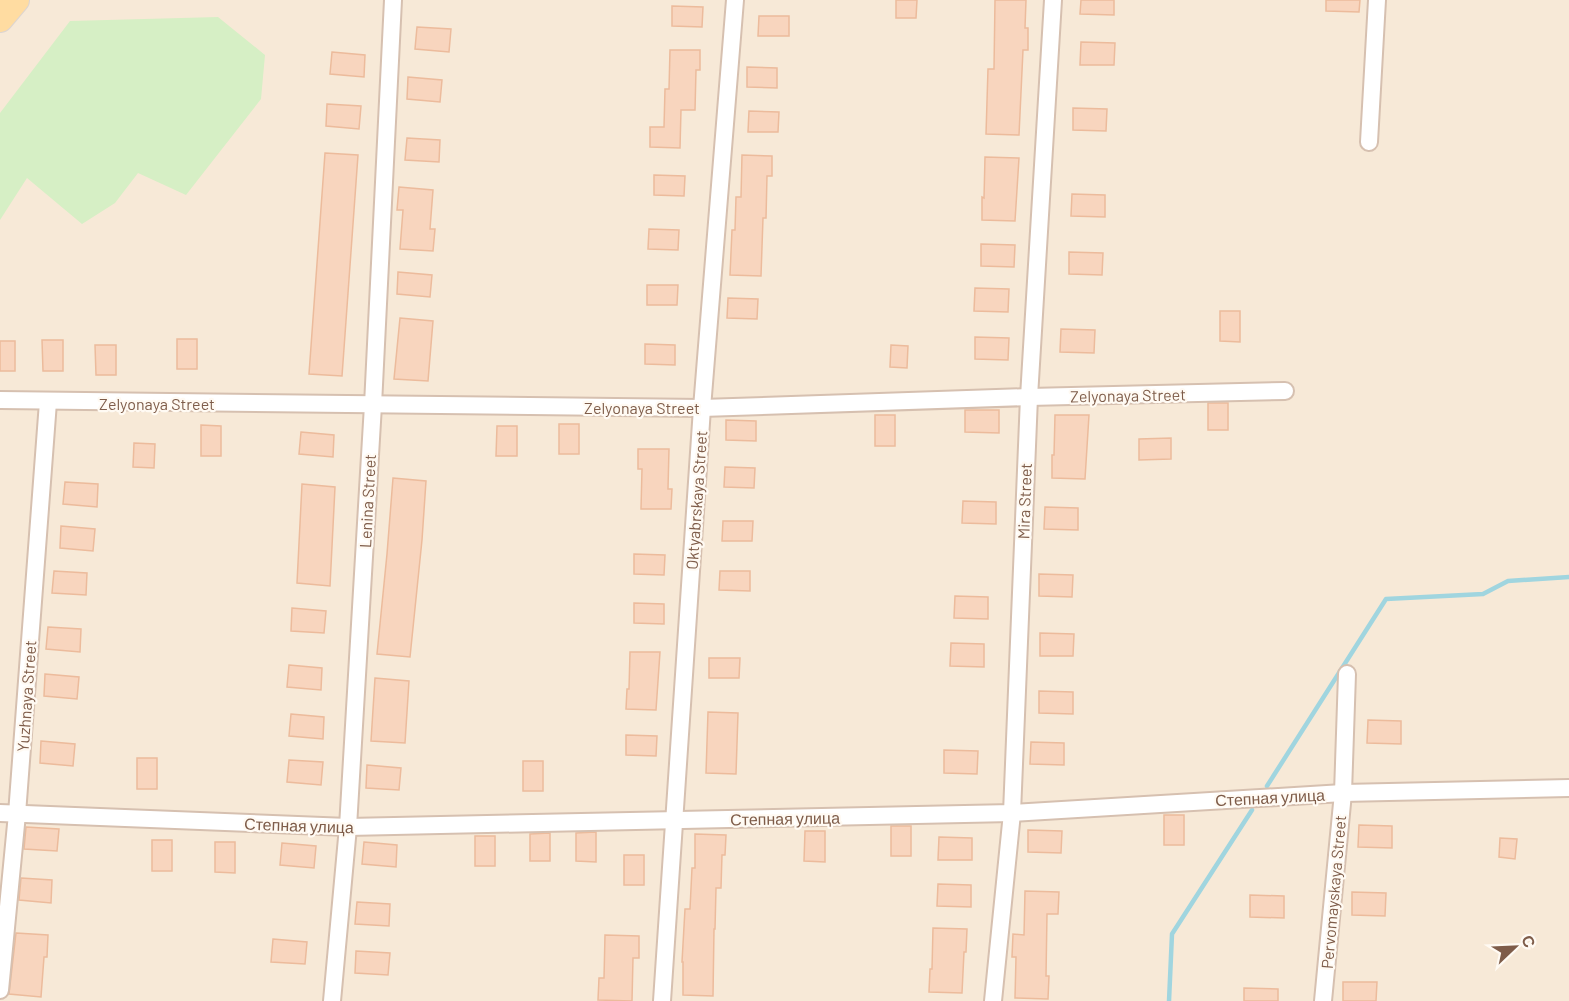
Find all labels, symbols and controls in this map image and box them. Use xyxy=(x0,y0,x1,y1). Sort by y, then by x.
street label: Zelyonaya Street xyxy=(1070,384,1186,406)
street label: Zelyonaya Street xyxy=(99,394,215,413)
street label: Zelyonaya Street xyxy=(584,398,700,417)
street label: Oktyabrskaya Street xyxy=(682,430,710,570)
street label: Lenina Street xyxy=(355,454,379,548)
street label: Mira Street xyxy=(1013,463,1035,539)
street label: Yuzhnaya Street xyxy=(13,640,39,752)
street label: Степная улица xyxy=(1215,785,1325,809)
street label: Степная улица xyxy=(730,808,840,828)
street label: Степная улица xyxy=(244,814,354,836)
street label: Pervomayskaya Street xyxy=(1317,814,1349,970)
north arrow xyxy=(1485,917,1545,977)
text: С xyxy=(1518,932,1540,950)

